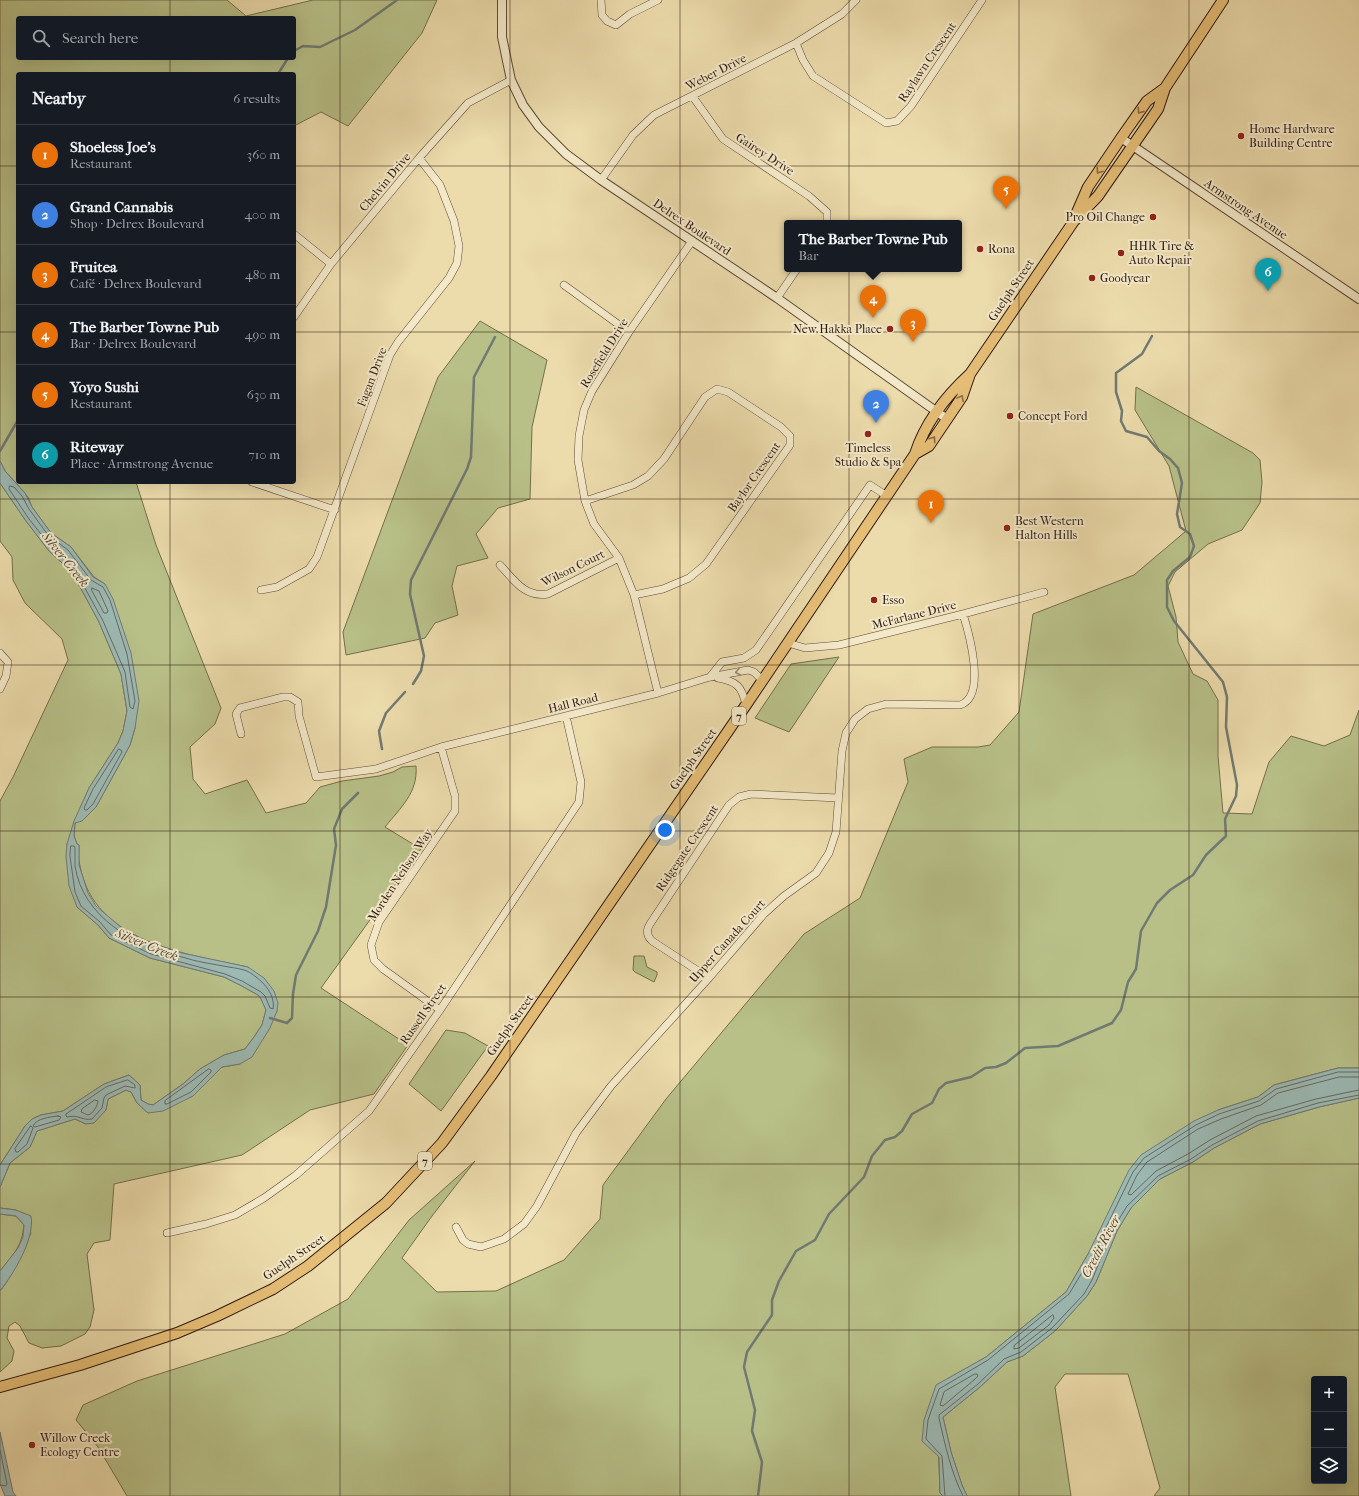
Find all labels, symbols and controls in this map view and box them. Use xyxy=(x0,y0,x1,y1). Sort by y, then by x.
search box xyxy=(16,16,296,60)
street label: Raylawn Crescent xyxy=(895,19,959,105)
icon: search xyxy=(30,27,52,49)
text: Search here xyxy=(62,29,138,47)
street label: Weber Drive xyxy=(682,51,749,94)
text: Nearby xyxy=(32,88,86,108)
text: 6 results xyxy=(233,91,280,106)
one-way arrow xyxy=(1138,106,1145,113)
place label: Home Hardware Building Centre xyxy=(1249,122,1335,150)
street label: Gairey Drive xyxy=(733,130,797,178)
marker: Home Hardware Building Centre xyxy=(1236,131,1246,141)
text: Shoeless Joe's xyxy=(70,138,156,156)
text: 1 xyxy=(43,147,47,162)
text: 360 m xyxy=(247,147,280,162)
street label: Chelvin Drive xyxy=(356,150,414,214)
text: Restaurant xyxy=(70,156,132,171)
one-way arrow xyxy=(1096,167,1104,174)
street label: Armstrong Avenue xyxy=(1201,175,1290,242)
pin: 5 xyxy=(993,176,1019,209)
street label: Delrex Boulevard xyxy=(651,196,734,258)
text: Grand Cannabis xyxy=(70,198,173,216)
text: 2 xyxy=(42,207,48,222)
text: 400 m xyxy=(244,207,280,222)
place label: Pro Oil Change xyxy=(1065,210,1145,224)
marker: Pro Oil Change xyxy=(1148,212,1158,222)
text: Shop · Delrex Boulevard xyxy=(70,216,204,231)
popup xyxy=(784,220,962,272)
text: The Barber Towne Pub xyxy=(798,230,948,248)
place label: HHR Tire & Auto Repair xyxy=(1128,239,1194,267)
place label: Rona xyxy=(988,242,1016,256)
marker: Rona xyxy=(975,244,985,254)
text: Bar xyxy=(798,248,818,263)
marker: HHR Tire & Auto Repair xyxy=(1116,248,1126,258)
street label: Guelph Street xyxy=(985,256,1037,324)
text: Fruitea xyxy=(70,258,117,276)
pin: 6 xyxy=(1255,258,1281,291)
text: 3 xyxy=(42,267,48,282)
text: 480 m xyxy=(245,267,280,282)
place label: Goodyear xyxy=(1100,271,1151,285)
marker: Goodyear xyxy=(1087,273,1097,283)
text: Café · Delrex Boulevard xyxy=(70,276,202,291)
pin: 4 xyxy=(860,285,886,318)
pin: 3 xyxy=(900,309,926,342)
street label: Rosefield Drive xyxy=(577,316,631,390)
text: The Barber Towne Pub xyxy=(70,318,219,336)
place label: New Hakka Place xyxy=(793,322,882,336)
marker: New Hakka Place xyxy=(885,324,895,334)
text: 4 xyxy=(41,327,49,342)
text: 490 m xyxy=(245,327,280,342)
text: Bar · Delrex Boulevard xyxy=(70,336,196,351)
street label: Fagan Drive xyxy=(354,345,390,409)
text: Yoyo Sushi xyxy=(70,378,139,396)
text: 5 xyxy=(42,387,48,402)
text: 630 m xyxy=(247,387,280,402)
pin: 2 xyxy=(863,390,889,423)
one-way arrow xyxy=(956,395,963,402)
text: Restaurant xyxy=(70,396,132,411)
place label: Concept Ford xyxy=(1018,409,1088,423)
marker: Concept Ford xyxy=(1005,411,1015,421)
marker: Timeless Studio & Spa xyxy=(863,429,873,439)
one-way arrow xyxy=(928,437,935,444)
text: Riteway xyxy=(70,438,124,456)
street label: Baylor Crescent xyxy=(725,439,784,515)
place label: Timeless Studio & Spa xyxy=(835,441,902,469)
text: 6 xyxy=(41,447,49,462)
text: 710 m xyxy=(248,447,280,462)
text: Place · Armstrong Avenue xyxy=(70,456,213,471)
pin: 1 xyxy=(918,490,944,523)
place label: Best Western Halton Hills xyxy=(1015,514,1084,542)
marker: Best Western Halton Hills xyxy=(1002,523,1012,533)
water label: Silver Creek xyxy=(38,528,92,590)
street label: Wilson Court xyxy=(538,546,608,590)
place label: Esso xyxy=(882,593,904,607)
marker: Esso xyxy=(869,595,879,605)
street label: McFarlane Drive xyxy=(870,598,958,632)
one-way arrow xyxy=(735,667,741,676)
street label: Hall Road xyxy=(547,690,600,716)
road number: 7 xyxy=(732,707,746,725)
street label: Guelph Street xyxy=(667,725,720,792)
street label: Ridgegate Crescent xyxy=(653,801,722,894)
your location xyxy=(655,820,675,840)
street label: Morden Neilson Way xyxy=(365,825,436,924)
street label: Upper Canada Court xyxy=(686,896,768,985)
water label: Silver Creek xyxy=(112,925,180,964)
street label: Russell Street xyxy=(397,980,449,1047)
street label: Guelph Street xyxy=(484,991,537,1058)
road number: 7 xyxy=(418,1152,432,1170)
water label: Credit River xyxy=(1078,1212,1124,1280)
street label: Guelph Street xyxy=(260,1231,328,1283)
map controls xyxy=(1311,1376,1347,1484)
button: + xyxy=(1311,1376,1347,1412)
button: − xyxy=(1311,1412,1347,1448)
place label: Willow Creek Ecology Centre xyxy=(39,1431,120,1459)
marker: Willow Creek Ecology Centre xyxy=(27,1440,37,1450)
button: layers xyxy=(1311,1448,1347,1484)

